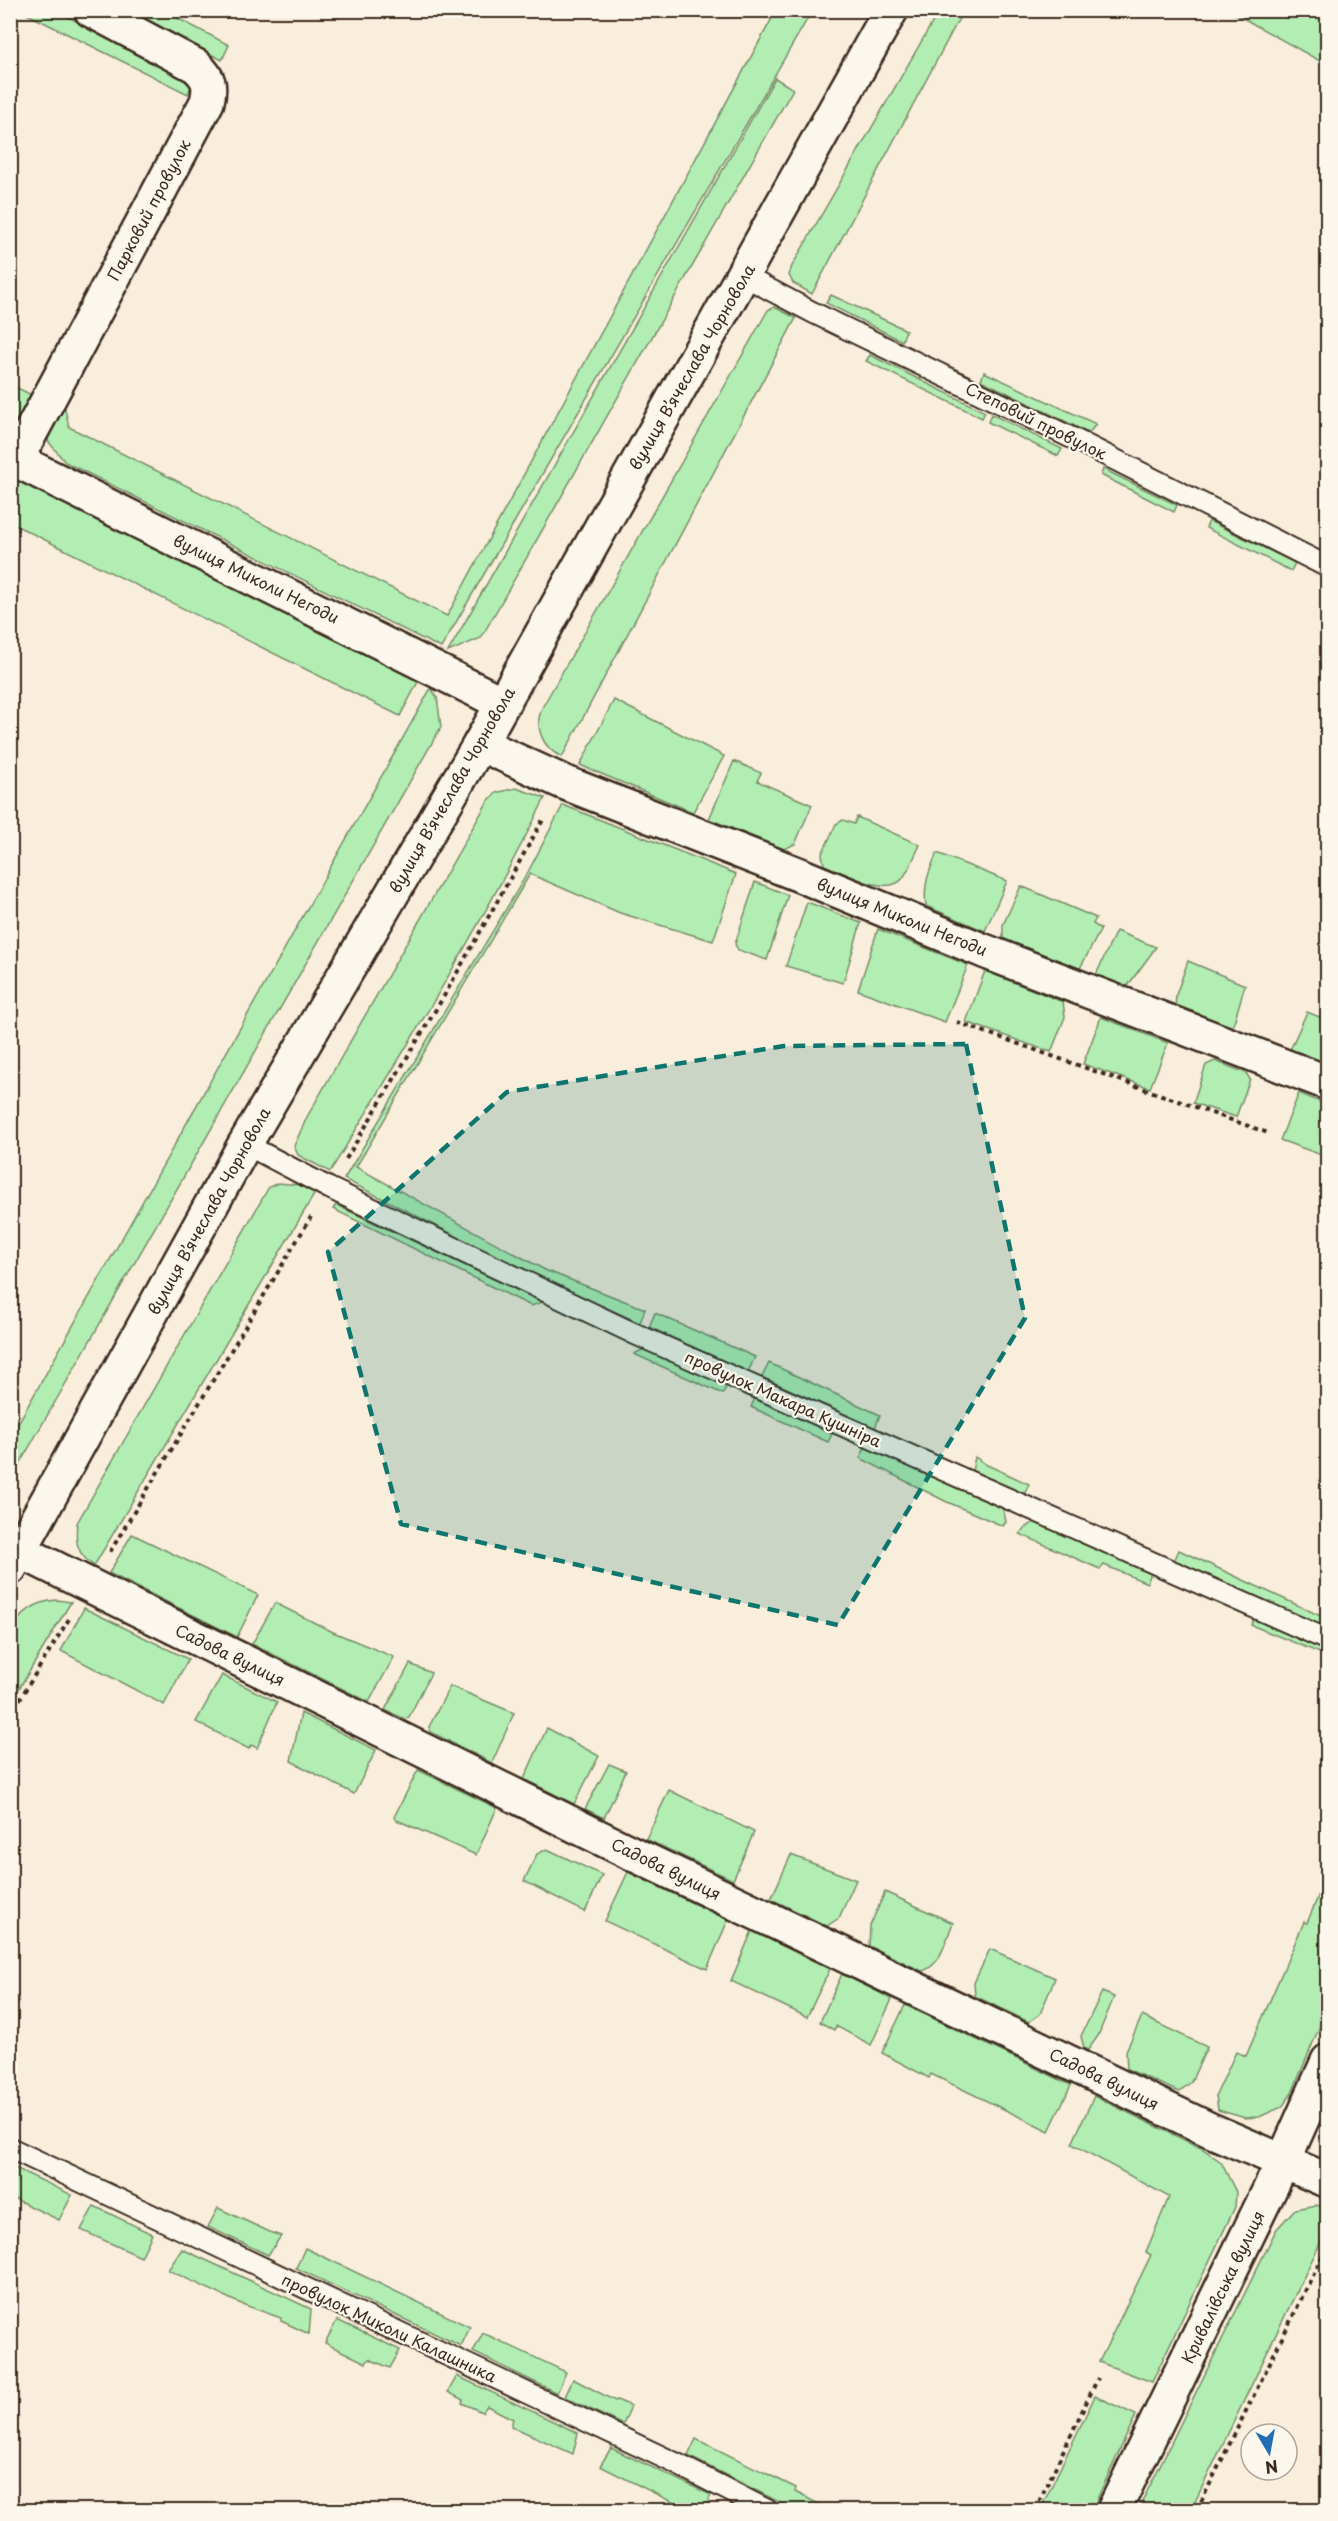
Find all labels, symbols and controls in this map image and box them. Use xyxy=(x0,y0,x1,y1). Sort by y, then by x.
street label: Парковий провулок xyxy=(101,134,196,285)
street label: вулиця Вʼячеслава Чорновола xyxy=(622,259,760,474)
street label: Степовий провулок xyxy=(962,375,1111,465)
street label: вулиця Миколи Негоди xyxy=(169,527,343,629)
street label: вулиця Вʼячеслава Чорновола xyxy=(382,682,520,897)
street label: вулиця Миколи Негоди xyxy=(814,871,991,961)
street label: вулиця Вʼячеслава Чорновола xyxy=(141,1102,275,1319)
street label: провулок Макара Кушніра xyxy=(681,1344,886,1452)
street label: Садова вулиця xyxy=(171,1617,289,1691)
street label: Садова вулиця xyxy=(607,1831,725,1905)
street label: Садова вулиця xyxy=(1045,2041,1163,2115)
street label: Кривалівська вулиця xyxy=(1175,2206,1270,2367)
street label: провулок Миколи Калашника xyxy=(278,2267,501,2388)
north arrow xyxy=(1239,2422,1299,2482)
text: N xyxy=(1263,2455,1280,2481)

